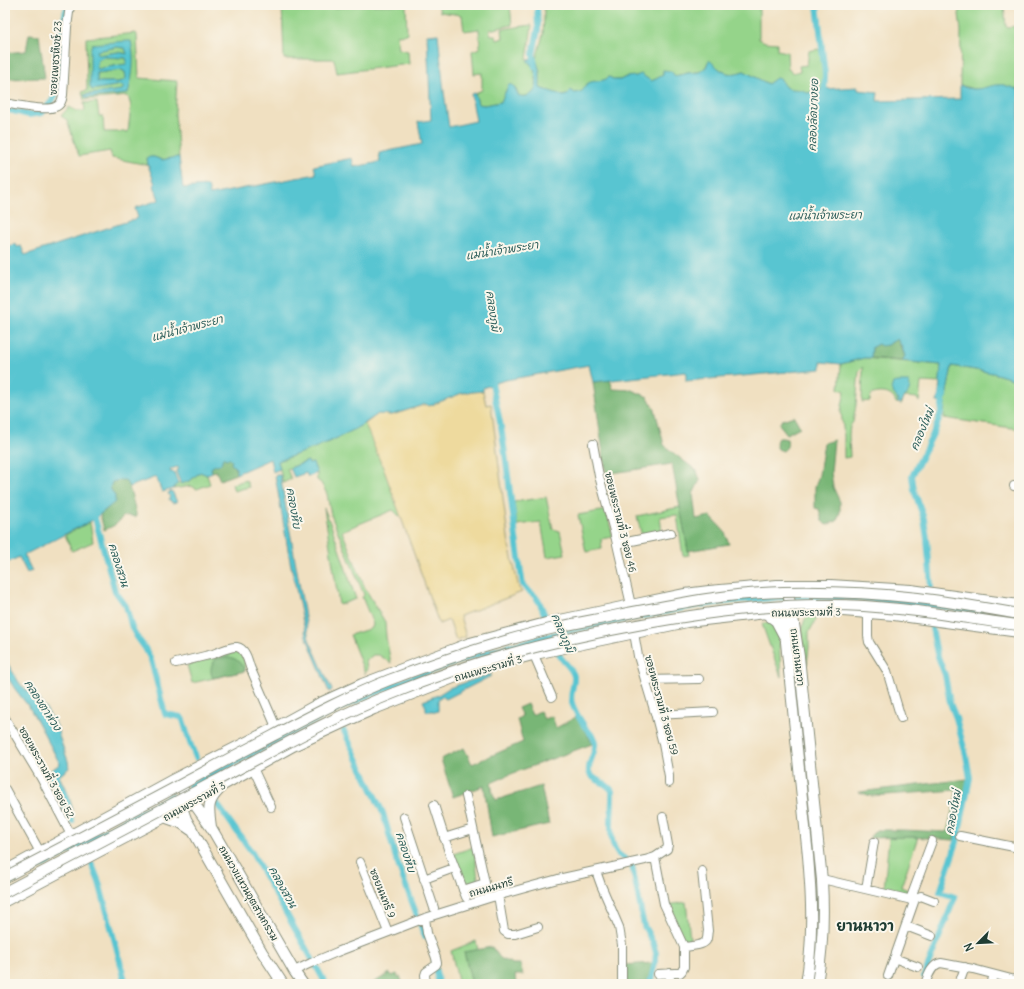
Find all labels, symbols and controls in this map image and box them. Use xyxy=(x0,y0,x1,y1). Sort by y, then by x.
street label: ซอยเพชรหึงษ์ 23 xyxy=(45,20,65,96)
water label: คลองลัดบางยอ xyxy=(805,78,821,151)
water label: แม่น้ำเจ้าพระยา xyxy=(788,204,863,223)
water label: แม่น้ำเจ้าพระยา xyxy=(464,234,540,263)
water label: คลองภูมิ xyxy=(481,290,503,335)
water label: แม่น้ำเจ้าพระยา xyxy=(149,309,225,344)
water label: คลองใหม่ xyxy=(907,404,938,452)
street label: ซอยพระรามที่ 3 ซอย 46 xyxy=(602,470,642,574)
water label: คลองหีบ xyxy=(284,486,305,531)
water label: คลองสวน xyxy=(106,541,133,589)
street label: ถนนพระรามที่ 3 xyxy=(771,602,841,620)
water label: คลองภูมิ xyxy=(547,611,578,657)
street label: ถนนยานนาวา xyxy=(788,627,807,687)
street label: ถนนพระรามที่ 3 xyxy=(452,650,524,684)
street label: ซอยพระรามที่ 3 ซอย 59 xyxy=(642,653,684,757)
water label: คลองตาห่วง xyxy=(21,677,66,735)
street label: ซอยพระรามที่ 3 ซอย 52 xyxy=(16,723,80,821)
street label: ถนนพระรามที่ 3 xyxy=(159,776,228,824)
water label: คลองใหม่ xyxy=(942,787,965,835)
water label: คลองหีบ xyxy=(393,830,420,875)
street label: ถนนวงแหวนอุตสาหกรรม xyxy=(214,843,281,944)
water label: คลองสวน xyxy=(266,864,300,911)
street label: ซอยนนทรี 9 xyxy=(367,867,398,920)
street label: ถนนนนทรี xyxy=(468,875,515,900)
district label: ยานนาวา xyxy=(836,917,894,935)
north arrow xyxy=(958,923,998,963)
text: N xyxy=(961,941,977,953)

